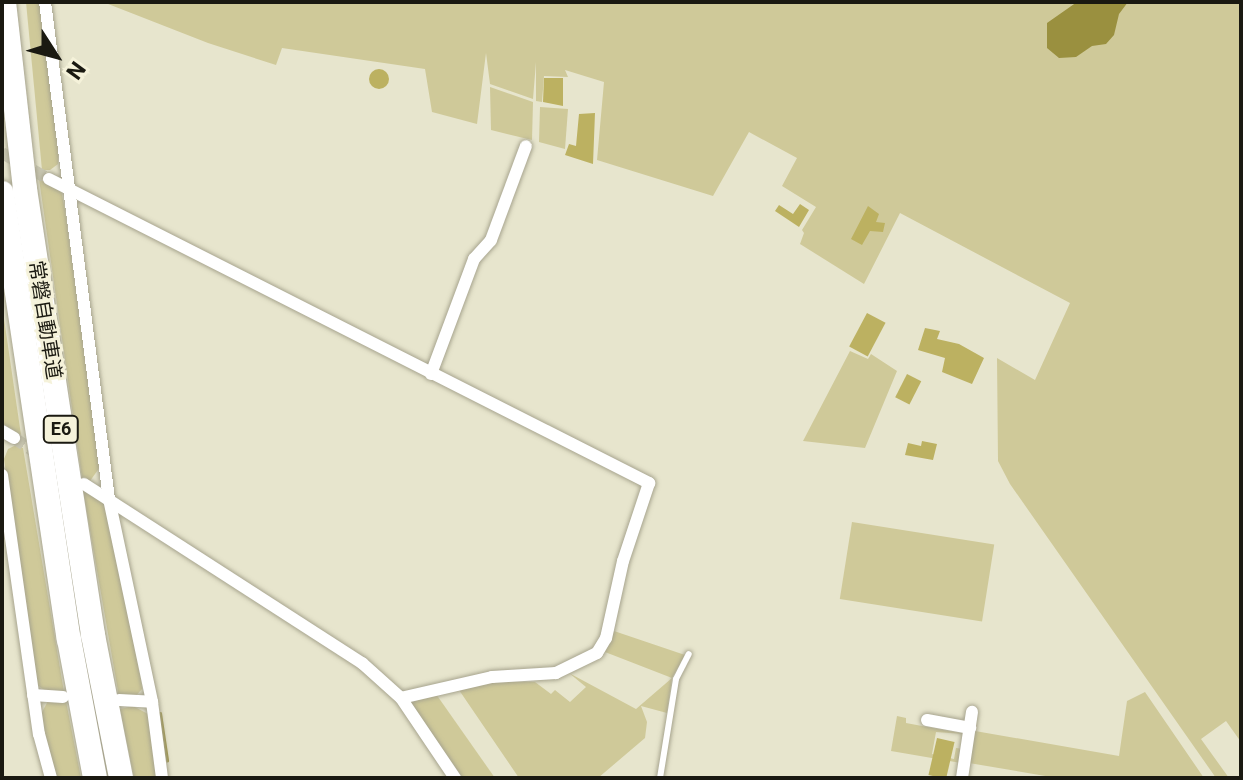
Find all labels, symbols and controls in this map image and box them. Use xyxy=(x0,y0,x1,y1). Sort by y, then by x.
north arrow xyxy=(16,16,96,96)
text: N xyxy=(61,57,90,84)
street label: 常磐自動車道 xyxy=(24,259,66,381)
road number: E6 xyxy=(41,415,81,443)

